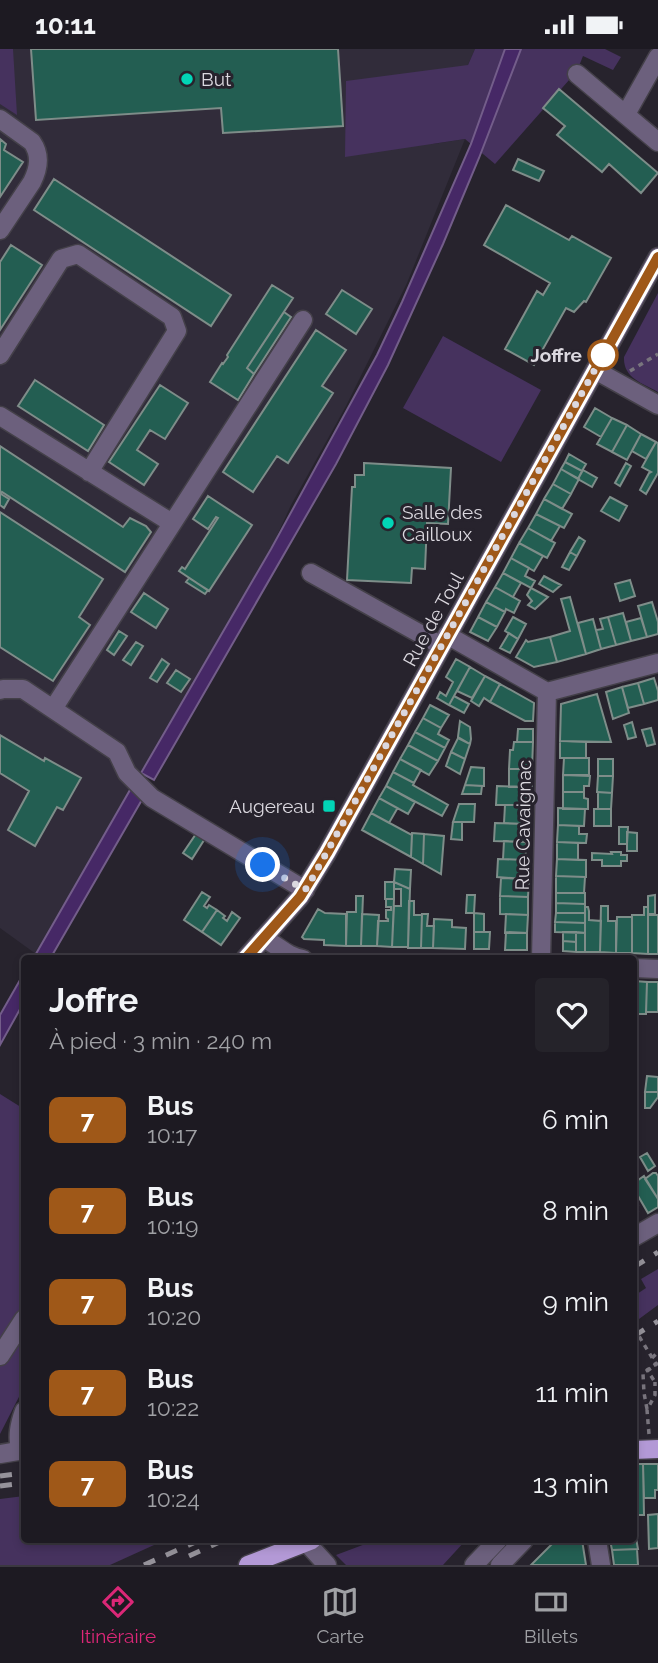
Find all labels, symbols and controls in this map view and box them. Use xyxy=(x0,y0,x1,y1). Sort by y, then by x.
text: 10:11 xyxy=(35,10,96,40)
place label: But xyxy=(201,68,232,90)
marker: But xyxy=(179,71,195,87)
marker: Joffre xyxy=(588,340,618,370)
place label: Joffre xyxy=(531,344,582,366)
place label: Salle des Cailloux xyxy=(402,501,482,545)
marker: Salle des Cailloux xyxy=(380,515,396,531)
street label: Rue de Toul xyxy=(398,567,468,670)
street label: Rue Cavaignac xyxy=(511,760,535,890)
place label: Augereau xyxy=(229,795,315,817)
marker: Augereau xyxy=(321,798,337,814)
your location xyxy=(245,847,280,882)
button: heart xyxy=(535,978,609,1052)
text: Joffre xyxy=(49,981,138,1020)
text: À pied · 3 min · 240 m xyxy=(49,1027,272,1054)
text: Bus xyxy=(147,1091,194,1121)
text: 7 xyxy=(81,1105,94,1134)
text: 6 min xyxy=(542,1105,609,1135)
text: 10:17 xyxy=(147,1121,197,1148)
text: Bus xyxy=(147,1182,194,1212)
text: 7 xyxy=(81,1196,94,1225)
text: 8 min xyxy=(542,1196,609,1226)
text: 10:19 xyxy=(147,1212,199,1239)
text: Bus xyxy=(147,1273,194,1303)
text: 7 xyxy=(81,1287,94,1316)
text: 9 min xyxy=(542,1287,609,1317)
text: 10:20 xyxy=(147,1303,201,1330)
text: Bus xyxy=(147,1364,194,1394)
text: 7 xyxy=(81,1378,94,1407)
text: 11 min xyxy=(535,1378,609,1408)
text: 10:22 xyxy=(147,1394,199,1421)
text: Bus xyxy=(147,1455,194,1485)
text: 7 xyxy=(81,1469,94,1498)
text: 13 min xyxy=(533,1469,609,1499)
text: 10:24 xyxy=(147,1485,200,1512)
tab: Itinéraire xyxy=(80,1583,156,1647)
tab: Carte xyxy=(316,1583,364,1647)
tab: Billets xyxy=(524,1583,578,1647)

